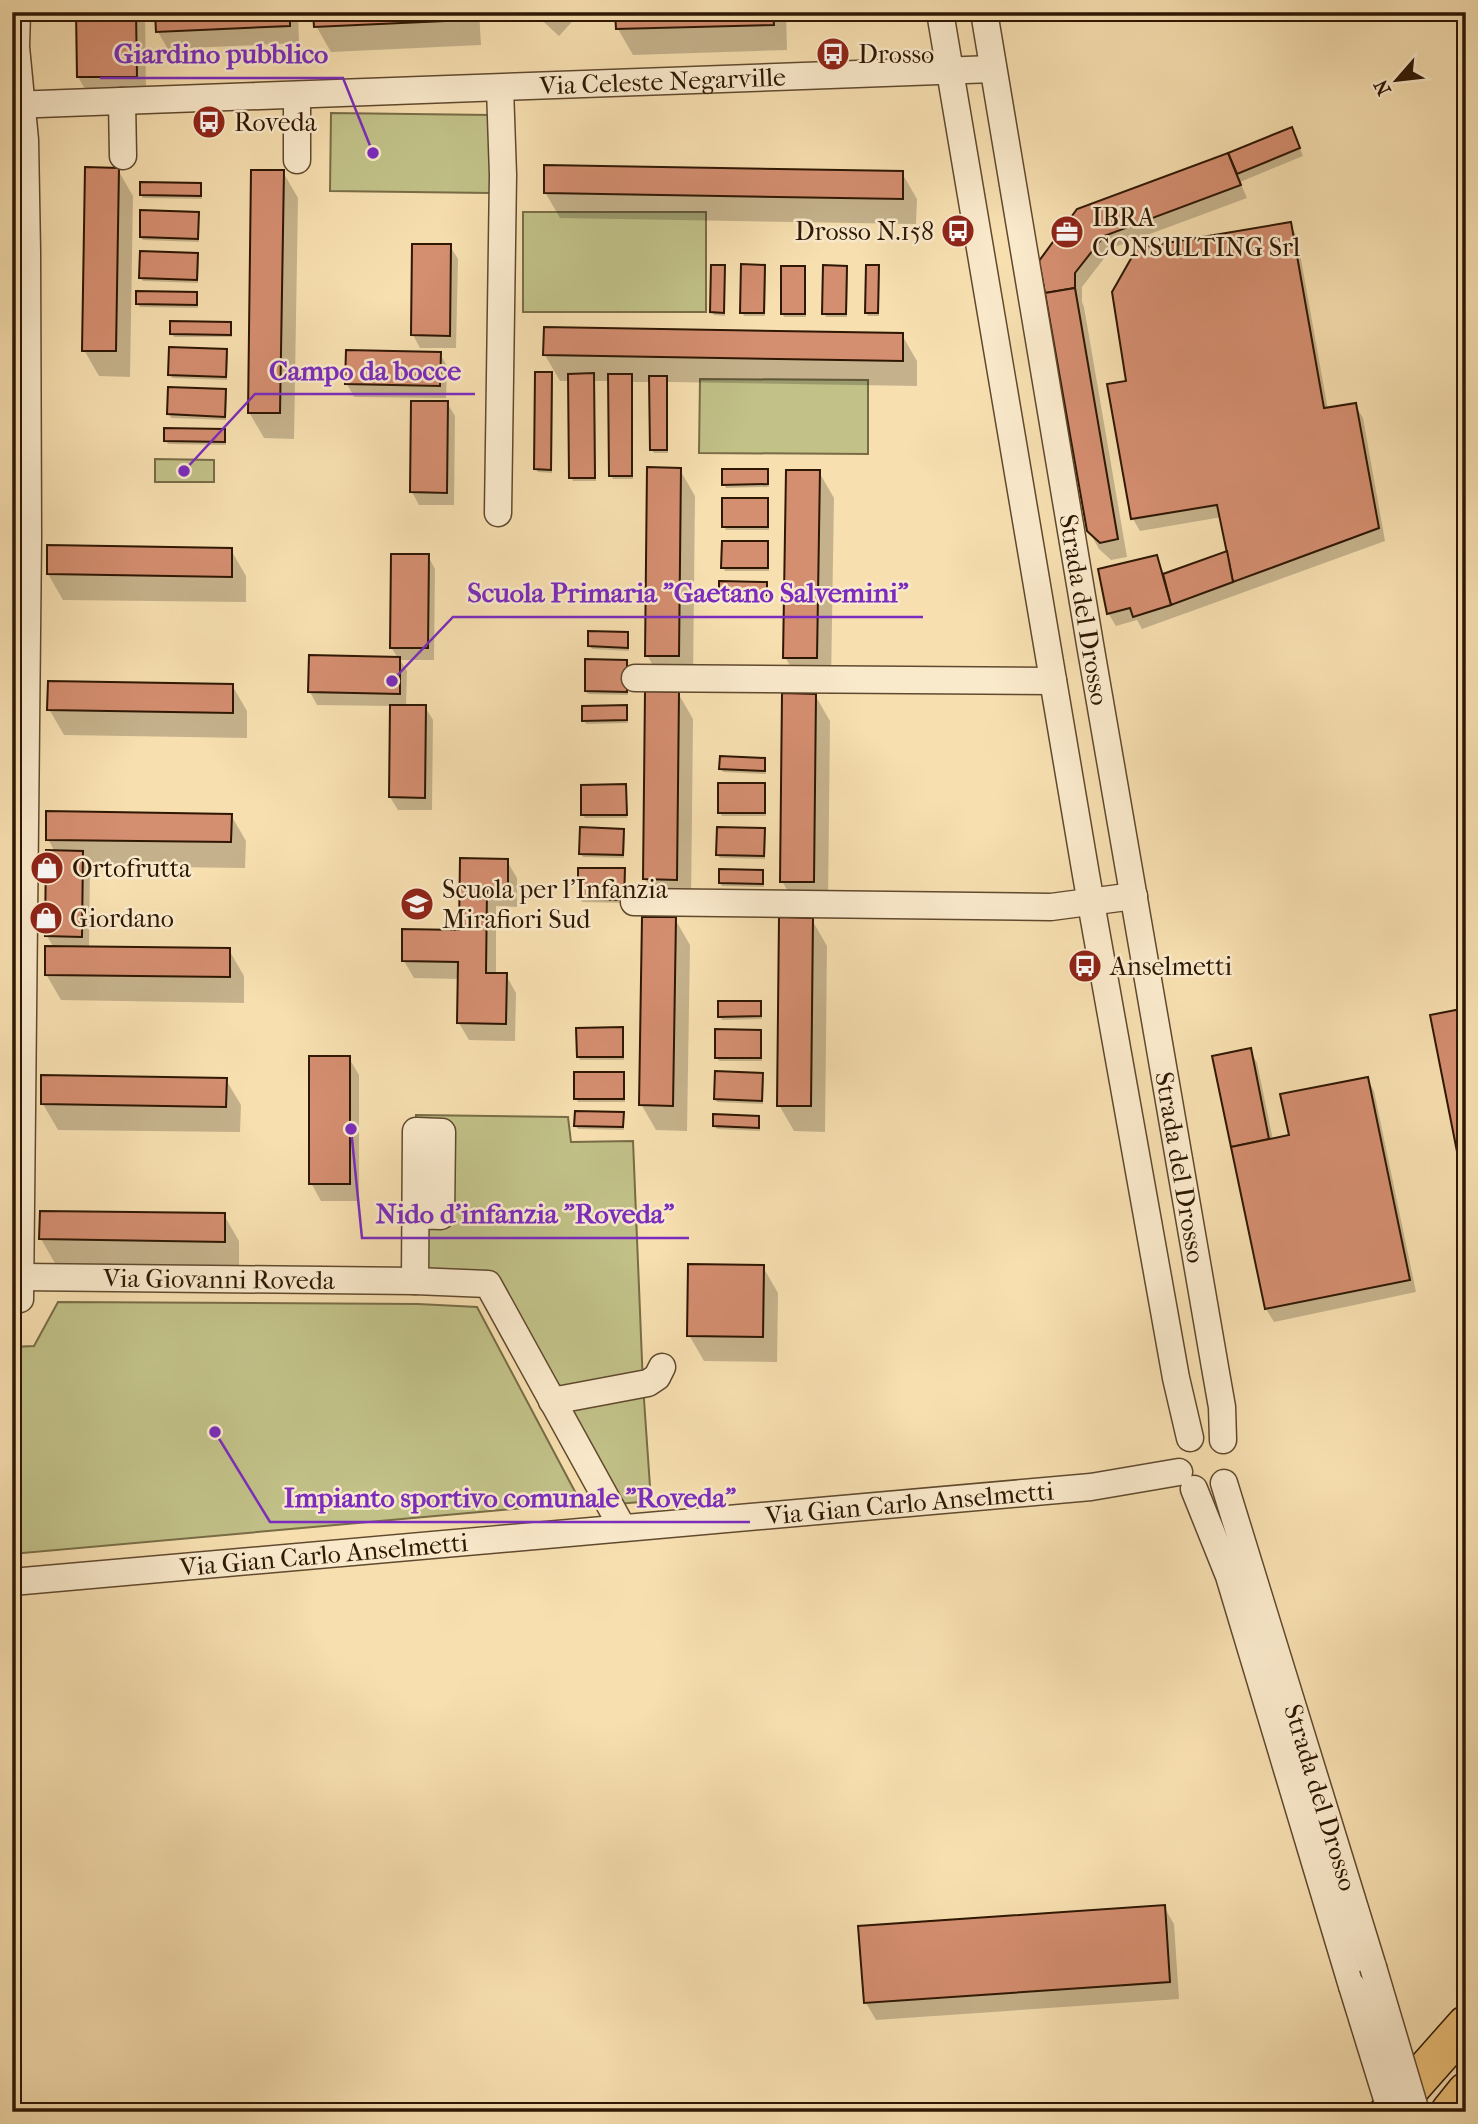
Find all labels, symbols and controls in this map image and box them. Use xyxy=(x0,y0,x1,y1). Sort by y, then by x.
callout: Giardino pubblico xyxy=(100,29,343,78)
bus stop icon: Drosso xyxy=(814,35,852,73)
text: Giardino pubblico xyxy=(114,37,328,70)
place label: Drosso xyxy=(858,39,934,70)
north arrow xyxy=(1362,46,1432,116)
street label: Via Celeste Negarville xyxy=(538,61,786,101)
text: N xyxy=(1370,75,1396,99)
bus stop icon: Roveda xyxy=(190,103,228,141)
place label: Roveda xyxy=(234,107,318,138)
place label: IBRA CONSULTING Srl xyxy=(1092,202,1300,263)
bus stop icon: Drosso N.158 xyxy=(939,212,977,250)
office icon: IBRA CONSULTING Srl xyxy=(1048,213,1086,251)
place label: Drosso N.158 xyxy=(795,216,934,247)
callout: Campo da bocce xyxy=(255,345,475,394)
text: Campo da bocce xyxy=(269,354,461,387)
street label: Strada del Drosso xyxy=(1053,512,1116,708)
callout: Scuola Primaria "Gaetano Salvemini" xyxy=(453,568,923,617)
text: Scuola Primaria "Gaetano Salvemini" xyxy=(467,576,909,609)
shop icon: Ortofrutta xyxy=(28,849,66,887)
place label: Ortofrutta xyxy=(72,853,192,884)
place label: Scuola per l'Infanzia Mirafiori Sud xyxy=(442,874,669,935)
school or university icon: Scuola per l'Infanzia Mirafiori Sud xyxy=(398,885,436,923)
shop icon: Giordano xyxy=(27,899,65,937)
place label: Giordano xyxy=(70,903,174,934)
bus stop icon: Anselmetti xyxy=(1066,947,1104,985)
place label: Anselmetti xyxy=(1109,951,1232,982)
street label: Strada del Drosso xyxy=(1149,1069,1212,1265)
callout: Nido d'infanzia "Roveda" xyxy=(362,1189,689,1238)
text: Nido d'infanzia "Roveda" xyxy=(376,1197,675,1230)
street label: Via Giovanni Roveda xyxy=(102,1262,336,1296)
callout: Impianto sportivo comunale "Roveda" xyxy=(270,1473,750,1522)
street label: Via Gian Carlo Anselmetti xyxy=(763,1475,1055,1531)
text: Impianto sportivo comunale "Roveda" xyxy=(284,1481,736,1514)
street label: Via Gian Carlo Anselmetti xyxy=(177,1526,470,1583)
street label: Strada del Drosso xyxy=(1277,1700,1364,1895)

